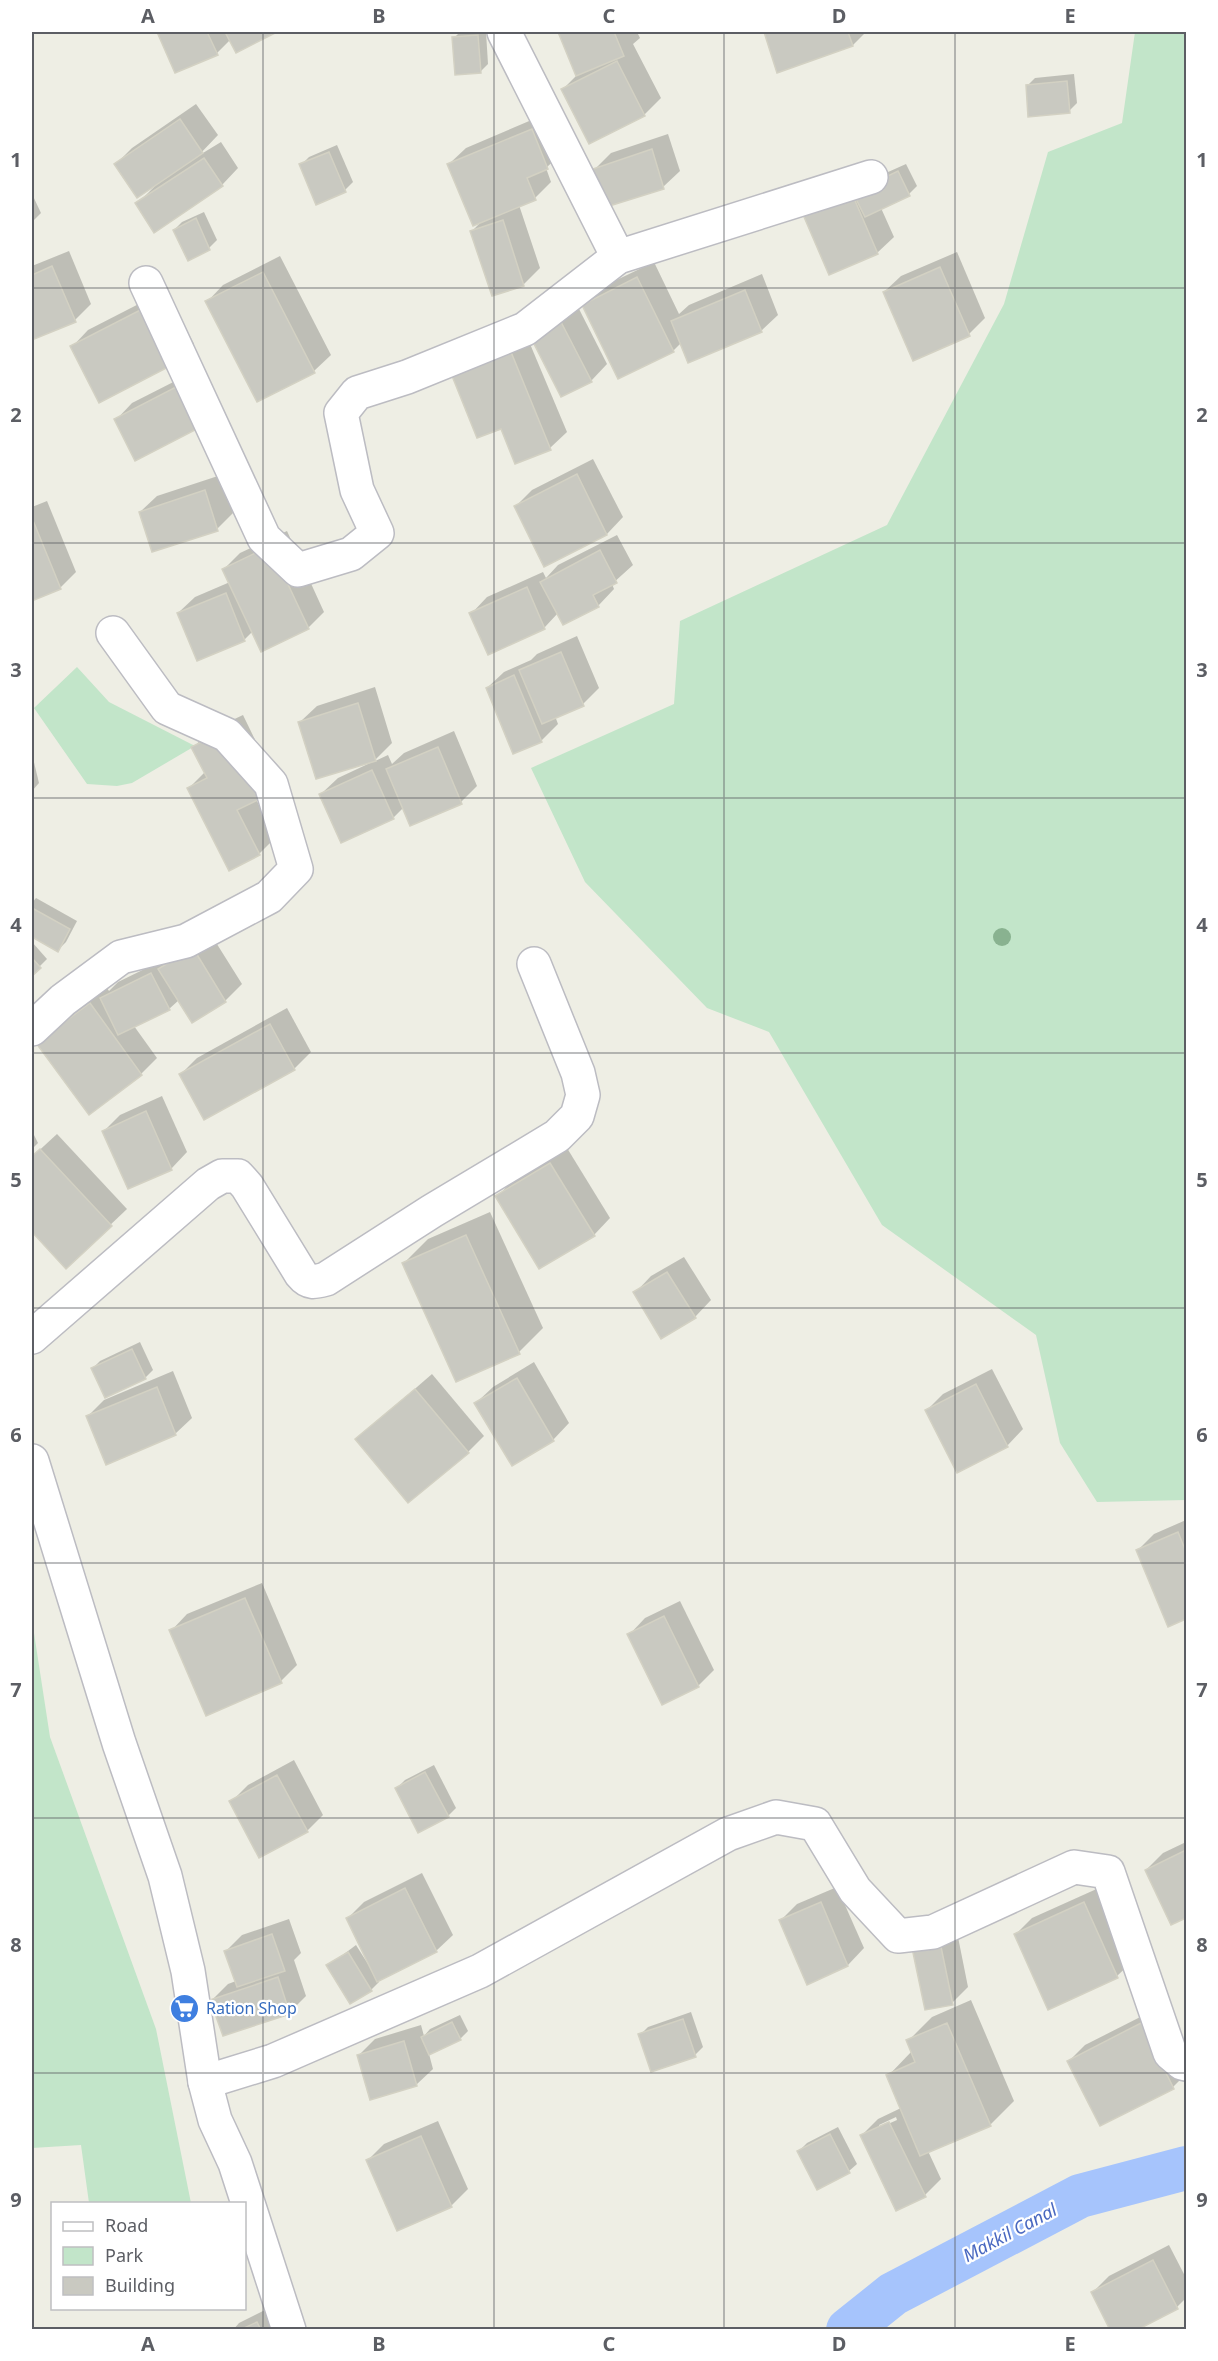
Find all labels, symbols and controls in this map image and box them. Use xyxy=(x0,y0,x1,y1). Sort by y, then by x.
text: A xyxy=(141,2,155,29)
text: B xyxy=(372,2,386,29)
text: C xyxy=(603,2,616,29)
text: D xyxy=(832,2,846,29)
text: E xyxy=(1064,2,1076,29)
text: 1 xyxy=(10,146,22,173)
text: 1 xyxy=(1196,146,1208,173)
text: 2 xyxy=(10,401,22,428)
text: 2 xyxy=(1196,401,1208,428)
text: 3 xyxy=(10,656,22,683)
text: 3 xyxy=(1196,656,1208,683)
text: 4 xyxy=(10,911,22,938)
text: 4 xyxy=(1196,911,1208,938)
text: 5 xyxy=(10,1166,22,1193)
text: 5 xyxy=(1196,1166,1208,1193)
text: 6 xyxy=(10,1421,22,1448)
text: 6 xyxy=(1196,1421,1208,1448)
text: 7 xyxy=(10,1676,22,1703)
text: 7 xyxy=(1196,1676,1208,1703)
text: 8 xyxy=(10,1931,22,1958)
text: 8 xyxy=(1196,1931,1208,1958)
supermarket icon: Ration Shop xyxy=(169,1992,201,2024)
place label: Ration Shop xyxy=(206,1997,297,2019)
text: 9 xyxy=(10,2186,22,2213)
text: 9 xyxy=(1196,2186,1208,2213)
water label: Makkil Canal xyxy=(958,2197,1061,2267)
legend xyxy=(51,2202,246,2310)
text: Road xyxy=(105,2213,148,2237)
text: Park xyxy=(105,2243,143,2267)
text: Building xyxy=(105,2273,175,2297)
text: A xyxy=(141,2330,155,2357)
text: B xyxy=(372,2330,386,2357)
text: C xyxy=(603,2330,616,2357)
text: D xyxy=(832,2330,846,2357)
text: E xyxy=(1064,2330,1076,2357)

